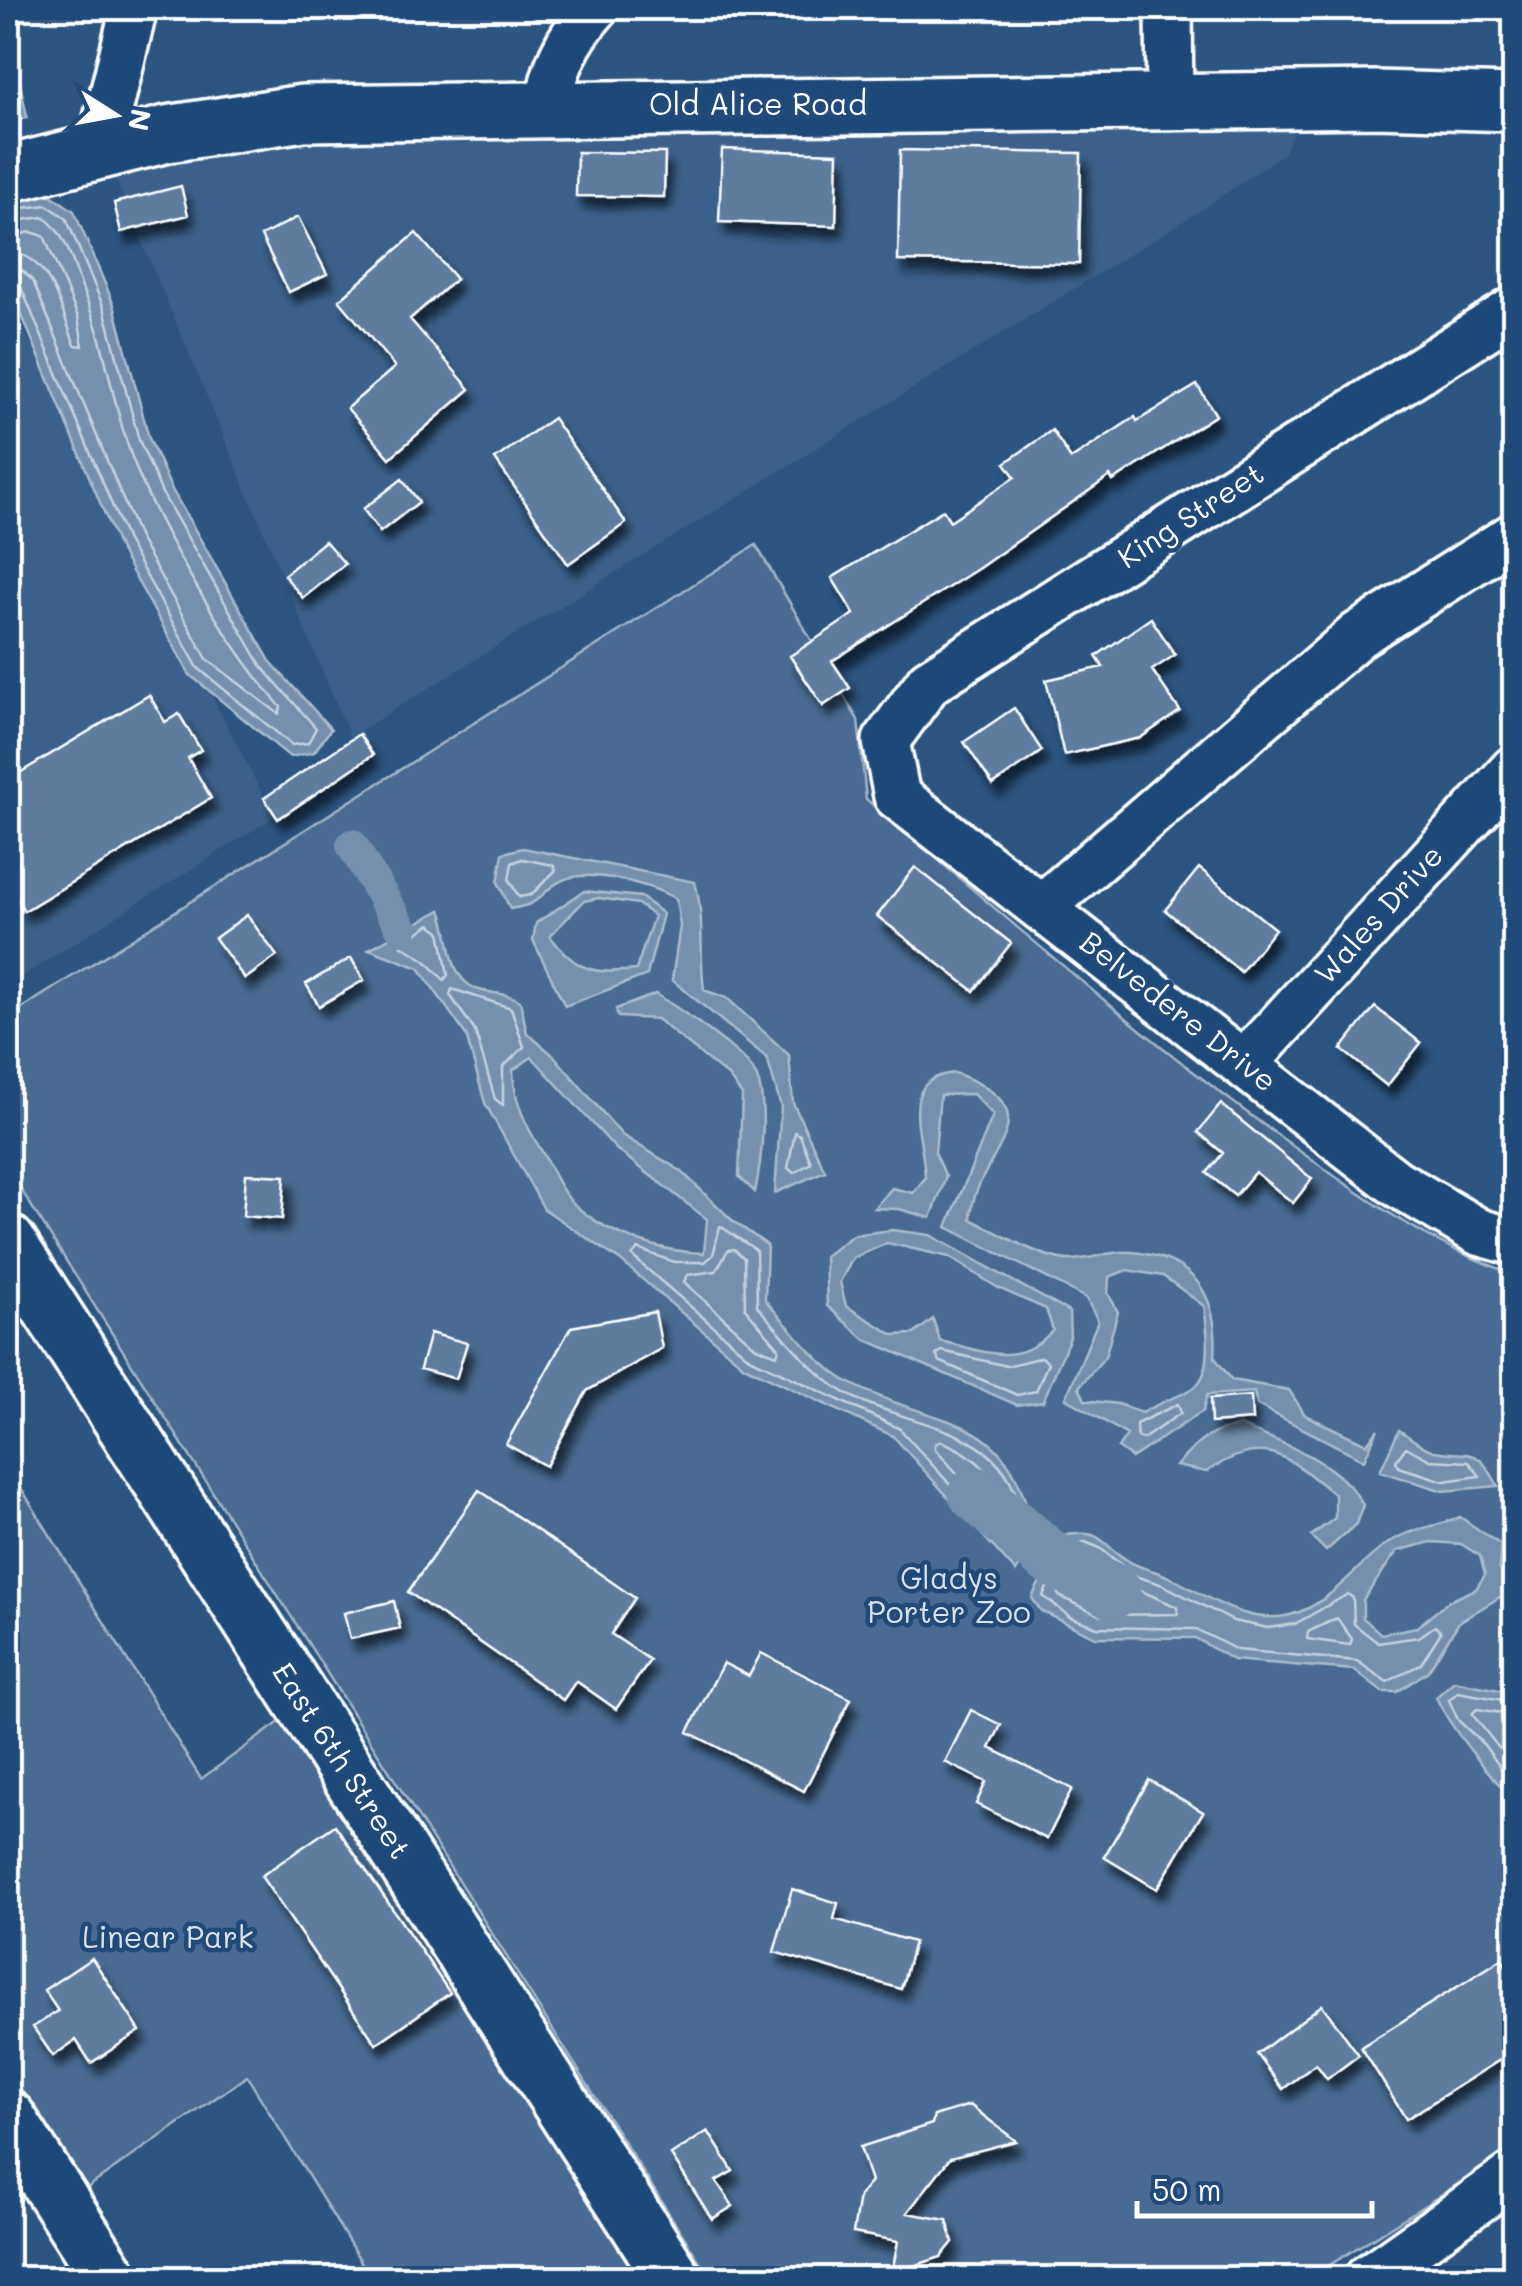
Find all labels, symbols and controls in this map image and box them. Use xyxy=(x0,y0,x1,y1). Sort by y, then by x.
north arrow xyxy=(65,65,165,165)
street label: Old Alice Road xyxy=(649,83,867,123)
text: N xyxy=(121,106,160,134)
street label: King Street xyxy=(1109,452,1271,576)
street label: Wales Drive xyxy=(1304,835,1451,992)
street label: Belvedere Drive xyxy=(1073,921,1286,1100)
park label: Gladys Porter Zoo xyxy=(867,1557,1031,1631)
street label: East 6th Street xyxy=(264,1654,421,1866)
park label: Linear Park xyxy=(82,1916,254,1956)
scale bar xyxy=(1137,2156,1372,2218)
text: 50 m xyxy=(1152,2169,1222,2209)

